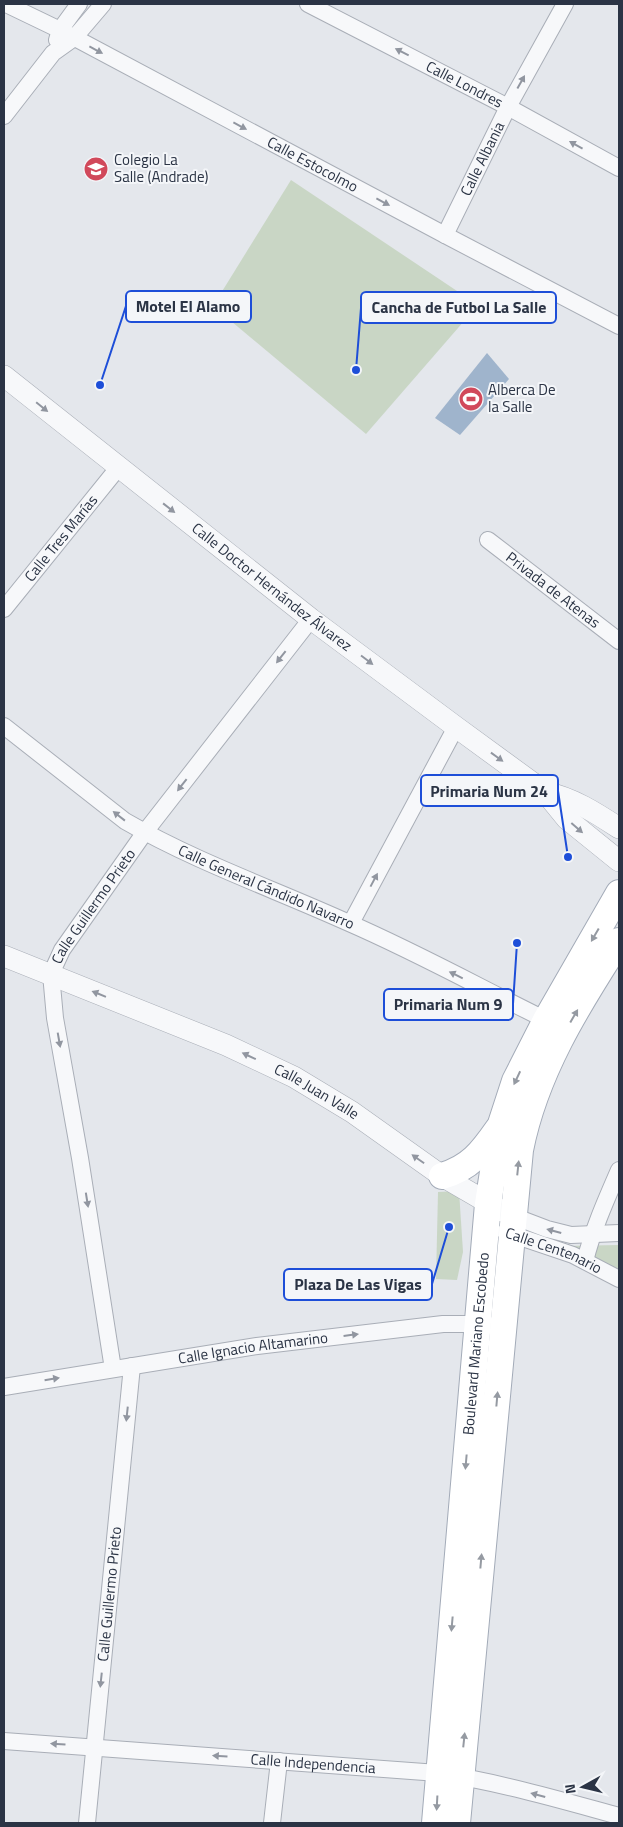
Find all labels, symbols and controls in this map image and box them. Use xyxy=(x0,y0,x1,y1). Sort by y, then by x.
one-way arrow xyxy=(89,46,104,54)
one-way arrow xyxy=(395,48,409,56)
street label: Calle Londres xyxy=(422,55,507,114)
one-way arrow xyxy=(517,75,526,89)
street label: Calle Albania xyxy=(454,117,510,200)
one-way arrow xyxy=(232,122,247,130)
street label: Calle Estocolmo xyxy=(263,130,362,198)
one-way arrow xyxy=(570,140,583,149)
place label: Colegio La Salle (Andrade) xyxy=(114,148,208,188)
school or university icon: Colegio La Salle (Andrade) xyxy=(83,156,109,182)
one-way arrow xyxy=(376,198,390,207)
callout: Motel El Alamo xyxy=(126,291,251,322)
callout: Cancha de Futbol La Salle xyxy=(361,292,556,323)
text: Motel El Alamo xyxy=(136,294,240,318)
text: Cancha de Futbol La Salle xyxy=(372,295,546,319)
place label: Alberca De la Salle xyxy=(488,378,556,418)
sports icon: Alberca De la Salle xyxy=(458,386,484,412)
one-way arrow xyxy=(35,401,48,412)
street label: Calle Tres Marías xyxy=(19,489,103,586)
one-way arrow xyxy=(162,502,175,513)
street label: Calle Doctor Hernández Álvarez xyxy=(187,517,357,657)
street label: Privada de Atenas xyxy=(501,546,605,634)
one-way arrow xyxy=(276,650,287,663)
one-way arrow xyxy=(360,655,373,666)
one-way arrow xyxy=(490,752,503,763)
callout: Primaria Num 24 xyxy=(421,775,558,806)
one-way arrow xyxy=(176,779,187,792)
text: Primaria Num 24 xyxy=(430,779,548,803)
one-way arrow xyxy=(112,811,126,821)
one-way arrow xyxy=(571,823,584,834)
street label: Calle General Cándido Navarro xyxy=(174,838,358,935)
street label: Calle Guillermo Prieto xyxy=(45,844,141,967)
one-way arrow xyxy=(370,873,378,888)
one-way arrow xyxy=(591,928,599,943)
one-way arrow xyxy=(448,971,463,979)
callout: Primaria Num 9 xyxy=(384,989,513,1020)
one-way arrow xyxy=(91,990,106,998)
text: Primaria Num 9 xyxy=(394,992,502,1016)
one-way arrow xyxy=(569,1010,578,1023)
one-way arrow xyxy=(55,1032,63,1048)
one-way arrow xyxy=(242,1052,256,1060)
street label: Calle Juan Valle xyxy=(270,1057,364,1125)
one-way arrow xyxy=(513,1071,521,1085)
one-way arrow xyxy=(411,1154,424,1164)
one-way arrow xyxy=(514,1159,522,1175)
one-way arrow xyxy=(83,1192,91,1208)
street label: Calle Centenario xyxy=(502,1221,606,1279)
one-way arrow xyxy=(546,1226,561,1234)
street label: Boulevard Mariano Escobedo xyxy=(456,1251,495,1436)
callout: Plaza De Las Vigas xyxy=(284,1269,432,1300)
text: Plaza De Las Vigas xyxy=(294,1272,422,1296)
street label: Calle Ignacio Altamarino xyxy=(176,1326,329,1370)
one-way arrow xyxy=(343,1331,359,1339)
one-way arrow xyxy=(44,1375,60,1383)
one-way arrow xyxy=(493,1391,501,1407)
one-way arrow xyxy=(123,1406,131,1422)
one-way arrow xyxy=(462,1454,470,1470)
street label: Calle Guillermo Prieto xyxy=(91,1525,127,1663)
one-way arrow xyxy=(478,1552,486,1568)
one-way arrow xyxy=(448,1616,456,1632)
one-way arrow xyxy=(96,1673,104,1689)
one-way arrow xyxy=(460,1732,468,1748)
one-way arrow xyxy=(49,1740,65,1748)
street label: Calle Independencia xyxy=(250,1747,377,1779)
one-way arrow xyxy=(211,1752,227,1760)
north arrow xyxy=(558,1762,608,1812)
text: N xyxy=(559,1783,581,1795)
one-way arrow xyxy=(531,1790,546,1798)
one-way arrow xyxy=(432,1795,440,1811)

